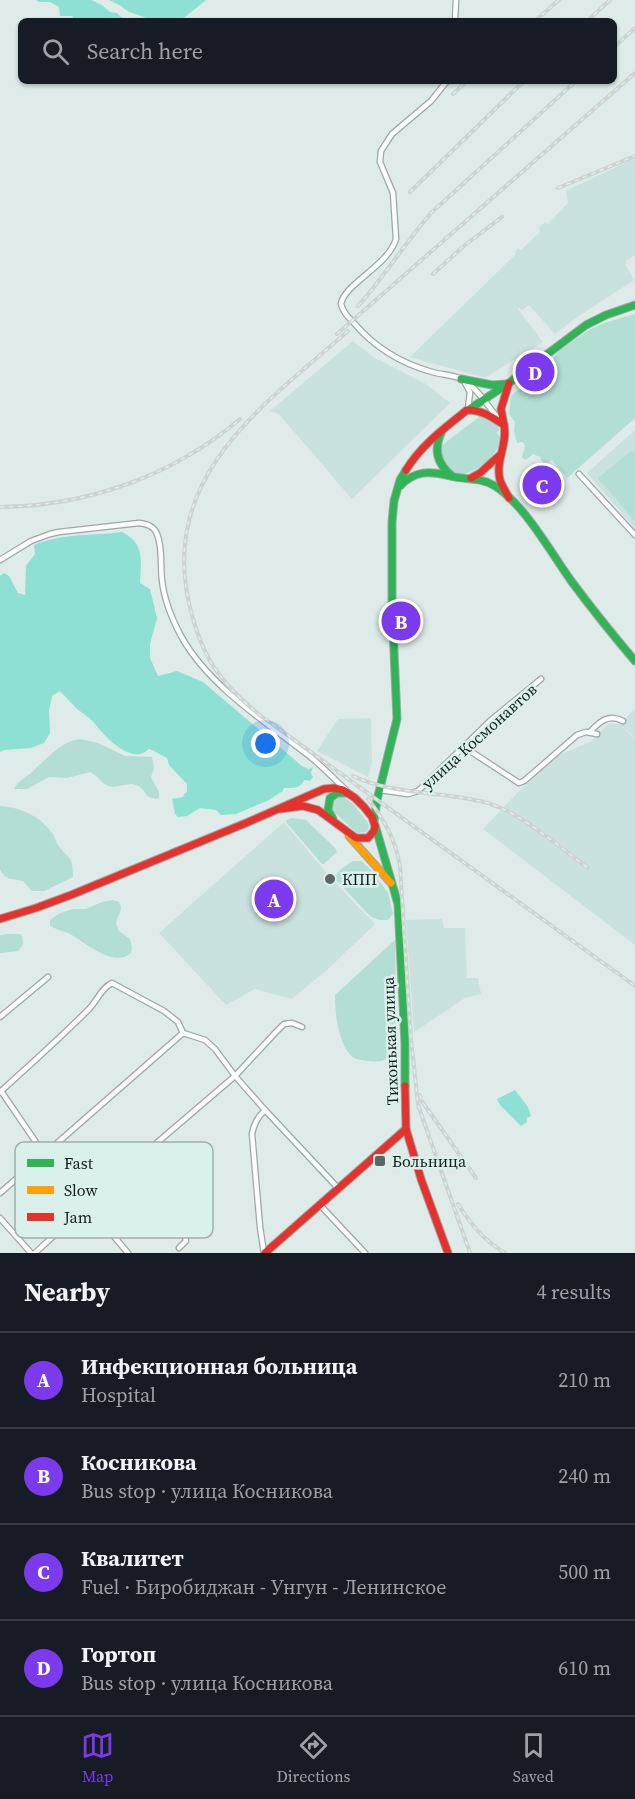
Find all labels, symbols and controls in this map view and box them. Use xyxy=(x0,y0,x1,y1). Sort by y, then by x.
search box xyxy=(18,18,617,84)
icon: search xyxy=(39,35,72,68)
text: Search here xyxy=(87,36,203,66)
pin: D xyxy=(516,350,554,394)
pin: C xyxy=(522,462,562,508)
pin: B xyxy=(382,598,420,644)
street label: улица Космонавтов xyxy=(417,678,541,794)
your location xyxy=(251,729,280,758)
place label: КПП xyxy=(342,868,377,890)
marker: КПП xyxy=(323,872,337,886)
pin: A xyxy=(254,876,294,922)
street label: Тихонькая улица xyxy=(377,975,403,1106)
legend xyxy=(15,1142,213,1238)
place label: Больница xyxy=(392,1150,467,1172)
text: Fast xyxy=(64,1152,94,1174)
marker: Больница xyxy=(373,1154,387,1168)
text: Slow xyxy=(64,1179,99,1201)
text: Jam xyxy=(63,1206,92,1228)
text: Nearby xyxy=(24,1274,110,1310)
text: 4 results xyxy=(536,1278,611,1306)
text: Инфекционная больница xyxy=(81,1351,357,1381)
text: A xyxy=(37,1366,50,1394)
text: 210 m xyxy=(558,1366,611,1394)
text: Hospital xyxy=(81,1381,156,1409)
text: Косникова xyxy=(81,1447,197,1477)
text: B xyxy=(37,1462,50,1490)
text: 240 m xyxy=(558,1462,611,1490)
text: Bus stop · улица Косникова xyxy=(81,1477,333,1505)
text: Квалитет xyxy=(81,1543,184,1573)
text: C xyxy=(37,1558,50,1586)
text: 500 m xyxy=(558,1558,611,1586)
text: Fuel · Биробиджан - Унгун - Ленинское xyxy=(81,1573,446,1601)
text: Гортоп xyxy=(81,1639,156,1669)
text: D xyxy=(36,1654,51,1682)
text: 610 m xyxy=(558,1654,611,1682)
text: Bus stop · улица Косникова xyxy=(81,1669,333,1697)
tab: Map xyxy=(81,1729,114,1787)
tab: Directions xyxy=(276,1729,351,1787)
tab: Saved xyxy=(513,1729,554,1787)

